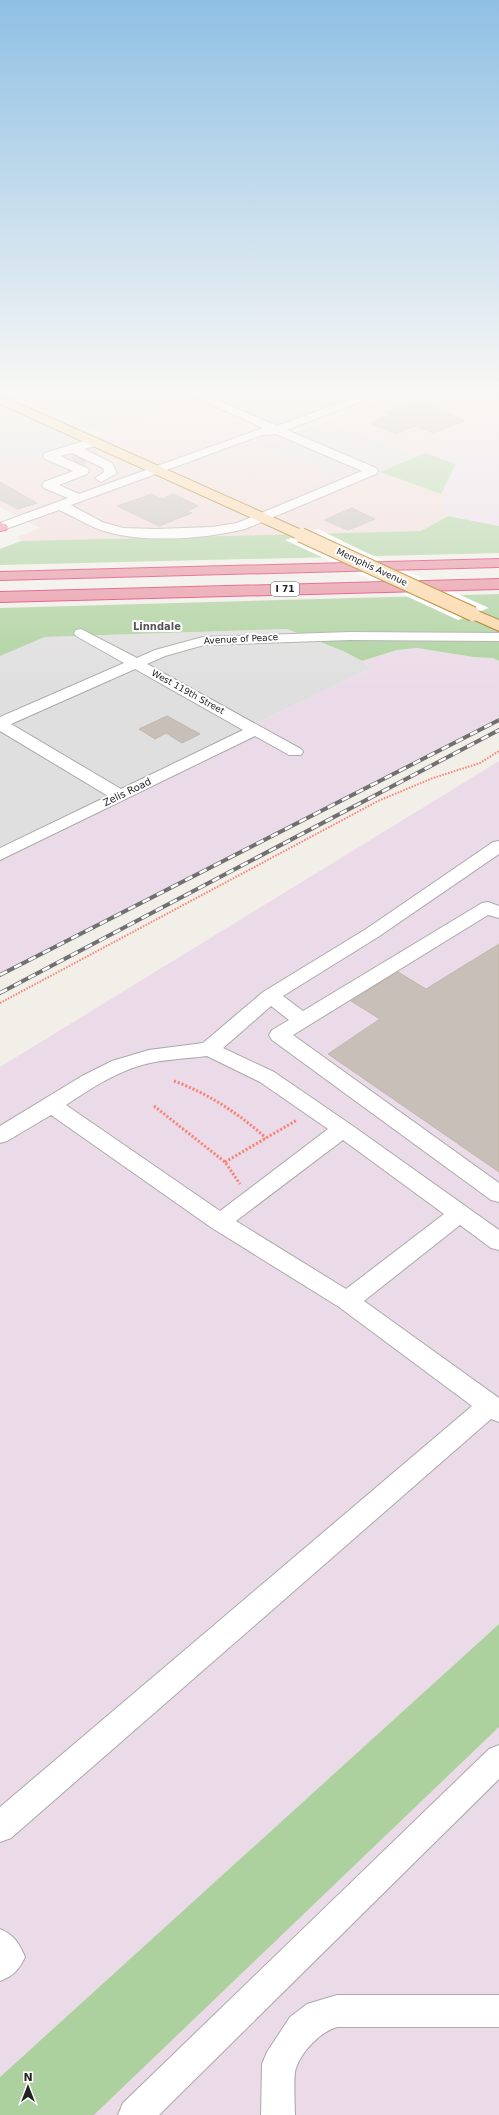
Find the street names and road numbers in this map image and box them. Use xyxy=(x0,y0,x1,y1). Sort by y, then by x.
street label: Memphis Avenue xyxy=(335,546,409,588)
road number: I 71 xyxy=(271,582,299,596)
street label: Avenue of Peace xyxy=(204,632,279,646)
street label: West 119th Street xyxy=(150,668,227,716)
street label: Zelis Road xyxy=(101,776,153,808)

